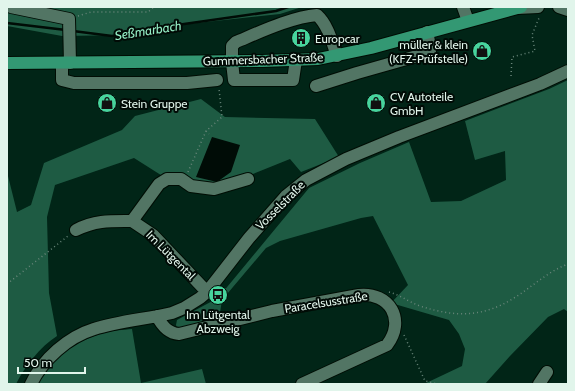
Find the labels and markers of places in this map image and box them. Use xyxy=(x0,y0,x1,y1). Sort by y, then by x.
building icon: Europcar xyxy=(290,27,312,49)
place label: Europcar xyxy=(315,31,360,46)
place label: müller & klein (KFZ-Prüfstelle) xyxy=(389,37,468,66)
shop icon: müller & klein (KFZ-Prüfstelle) xyxy=(471,40,493,62)
place label: CV Autoteile GmbH xyxy=(390,89,453,118)
shop icon: Stein Gruppe xyxy=(96,92,118,114)
shop icon: CV Autoteile GmbH xyxy=(365,92,387,114)
place label: Stein Gruppe xyxy=(121,96,188,111)
bus stop icon: Im Lütgental Abzweig xyxy=(207,284,229,306)
place label: Im Lütgental Abzweig xyxy=(186,307,250,336)

